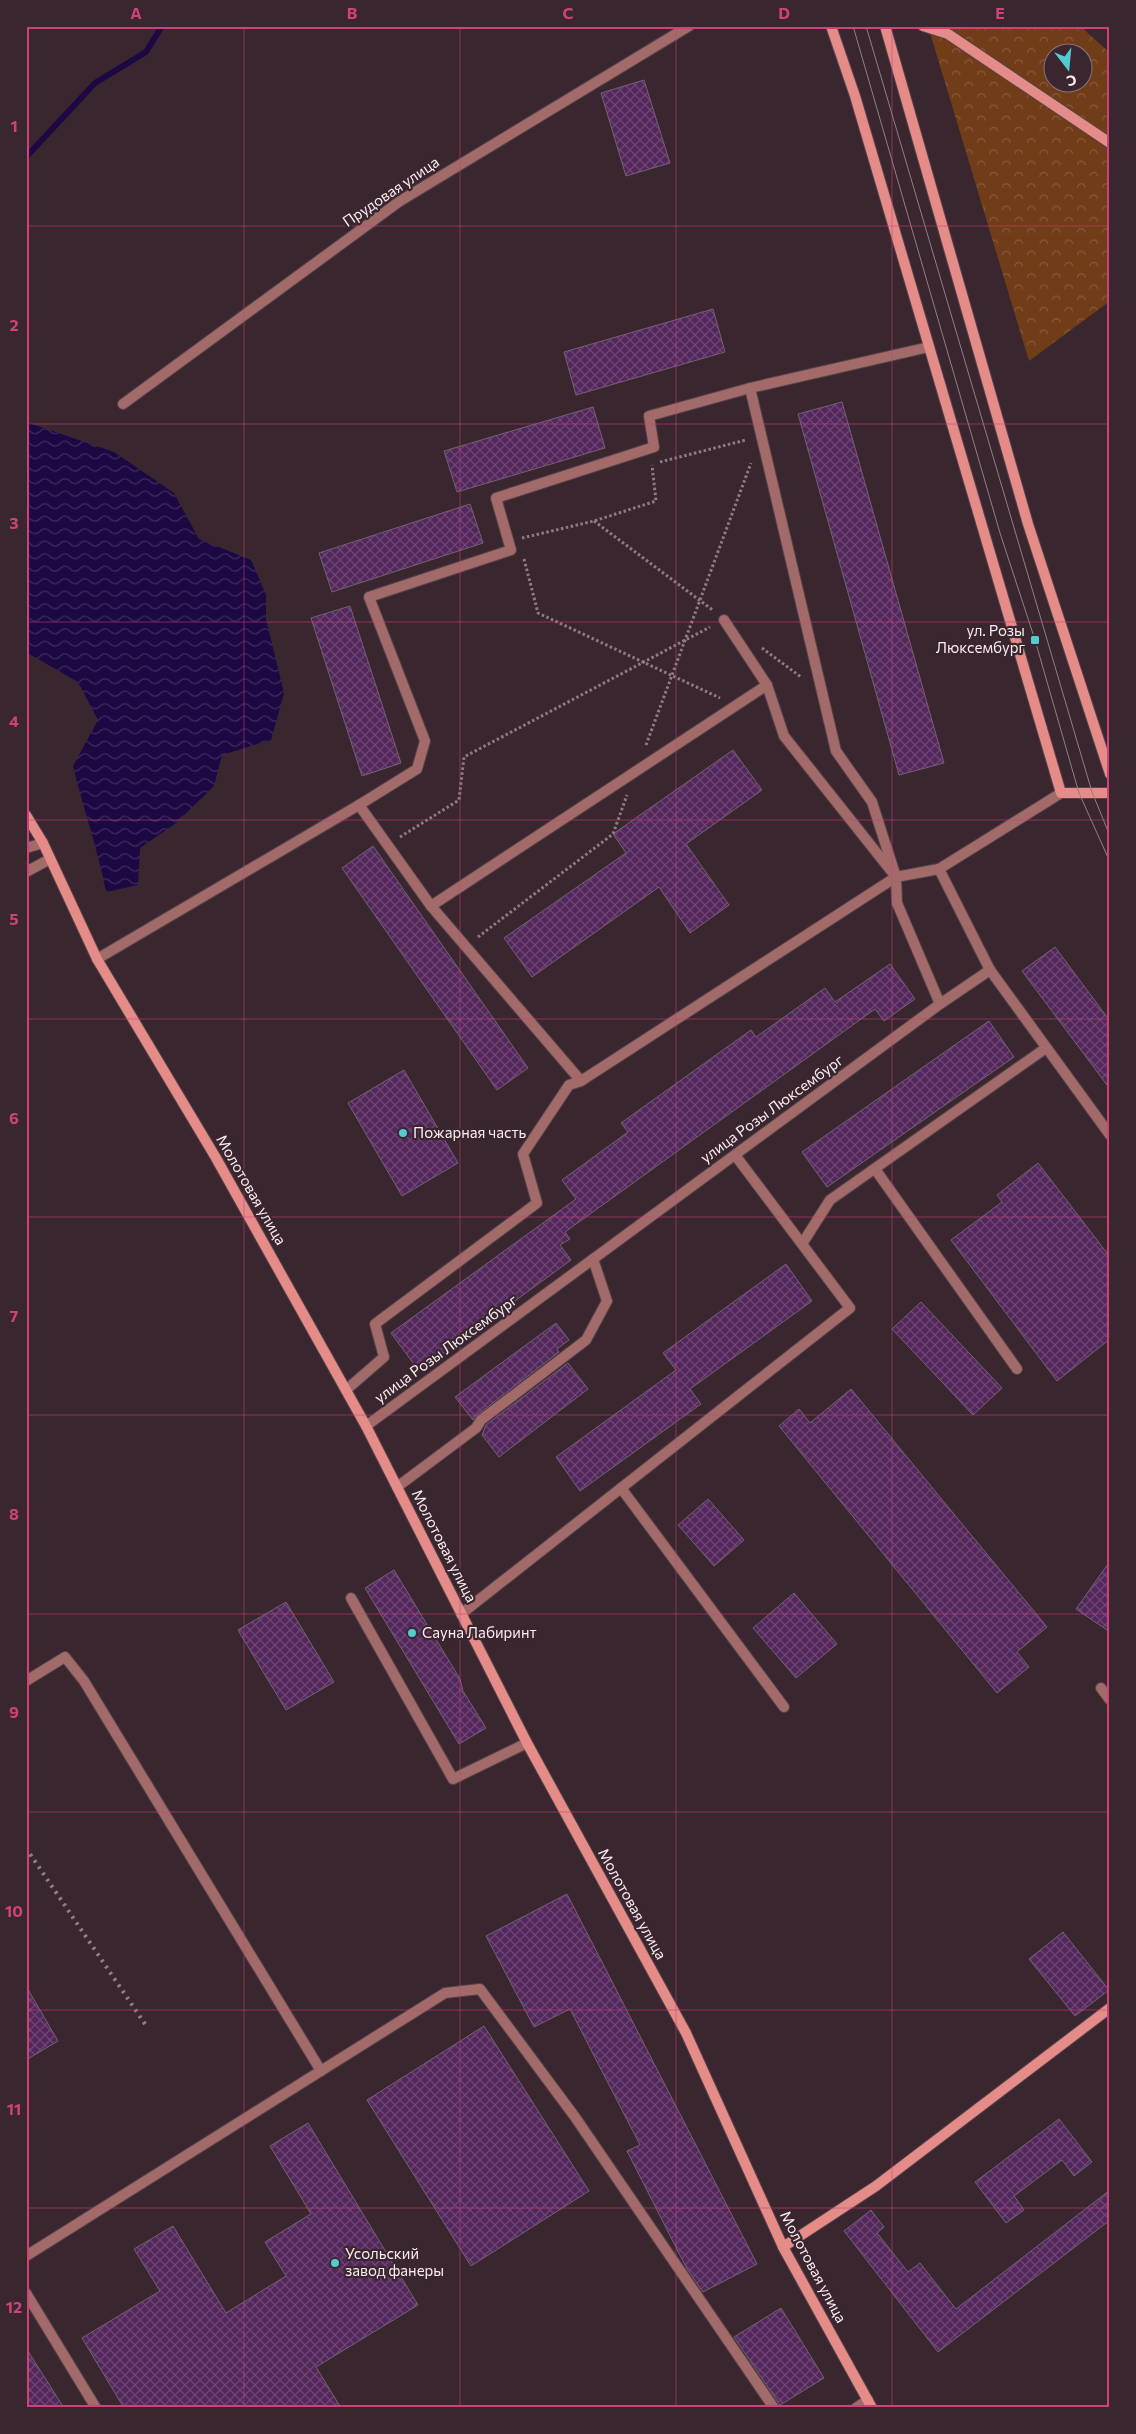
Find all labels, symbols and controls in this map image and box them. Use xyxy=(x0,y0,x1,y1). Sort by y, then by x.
text: A xyxy=(130,3,142,22)
text: B xyxy=(347,3,358,22)
text: C xyxy=(563,3,574,22)
text: D xyxy=(778,3,790,22)
text: E xyxy=(995,3,1005,22)
north arrow xyxy=(1044,42,1094,92)
text: С xyxy=(1065,71,1079,90)
text: 1 xyxy=(10,116,18,135)
street label: Прудовая улица xyxy=(339,152,442,230)
text: 2 xyxy=(9,315,19,334)
text: 3 xyxy=(9,513,19,532)
place label: ул. Розы Люксембург xyxy=(936,621,1025,656)
marker: ул. Розы Люксембург xyxy=(1029,634,1041,646)
text: 4 xyxy=(9,711,19,730)
text: 5 xyxy=(9,909,19,928)
street label: улица Розы Люксембург xyxy=(696,1050,847,1166)
text: 6 xyxy=(9,1108,19,1127)
place label: Пожарная часть xyxy=(413,1123,527,1141)
marker: Пожарная часть xyxy=(397,1127,409,1139)
street label: Молотовая улица xyxy=(213,1131,291,1248)
street label: улица Розы Люксембург xyxy=(370,1290,521,1406)
text: 7 xyxy=(10,1306,19,1325)
street label: Молотовая улица xyxy=(409,1486,481,1605)
text: 8 xyxy=(9,1504,19,1523)
place label: Сауна Лабиринт xyxy=(422,1623,537,1641)
marker: Сауна Лабиринт xyxy=(406,1627,418,1639)
text: 9 xyxy=(9,1702,19,1721)
street label: Молотовая улица xyxy=(595,1845,671,1962)
text: 10 xyxy=(5,1901,23,1920)
text: 11 xyxy=(7,2099,21,2118)
street label: Молотовая улица xyxy=(777,2208,851,2326)
place label: Усольский завод фанеры xyxy=(345,2244,444,2279)
marker: Усольский завод фанеры xyxy=(329,2257,341,2269)
text: 12 xyxy=(6,2297,22,2316)

